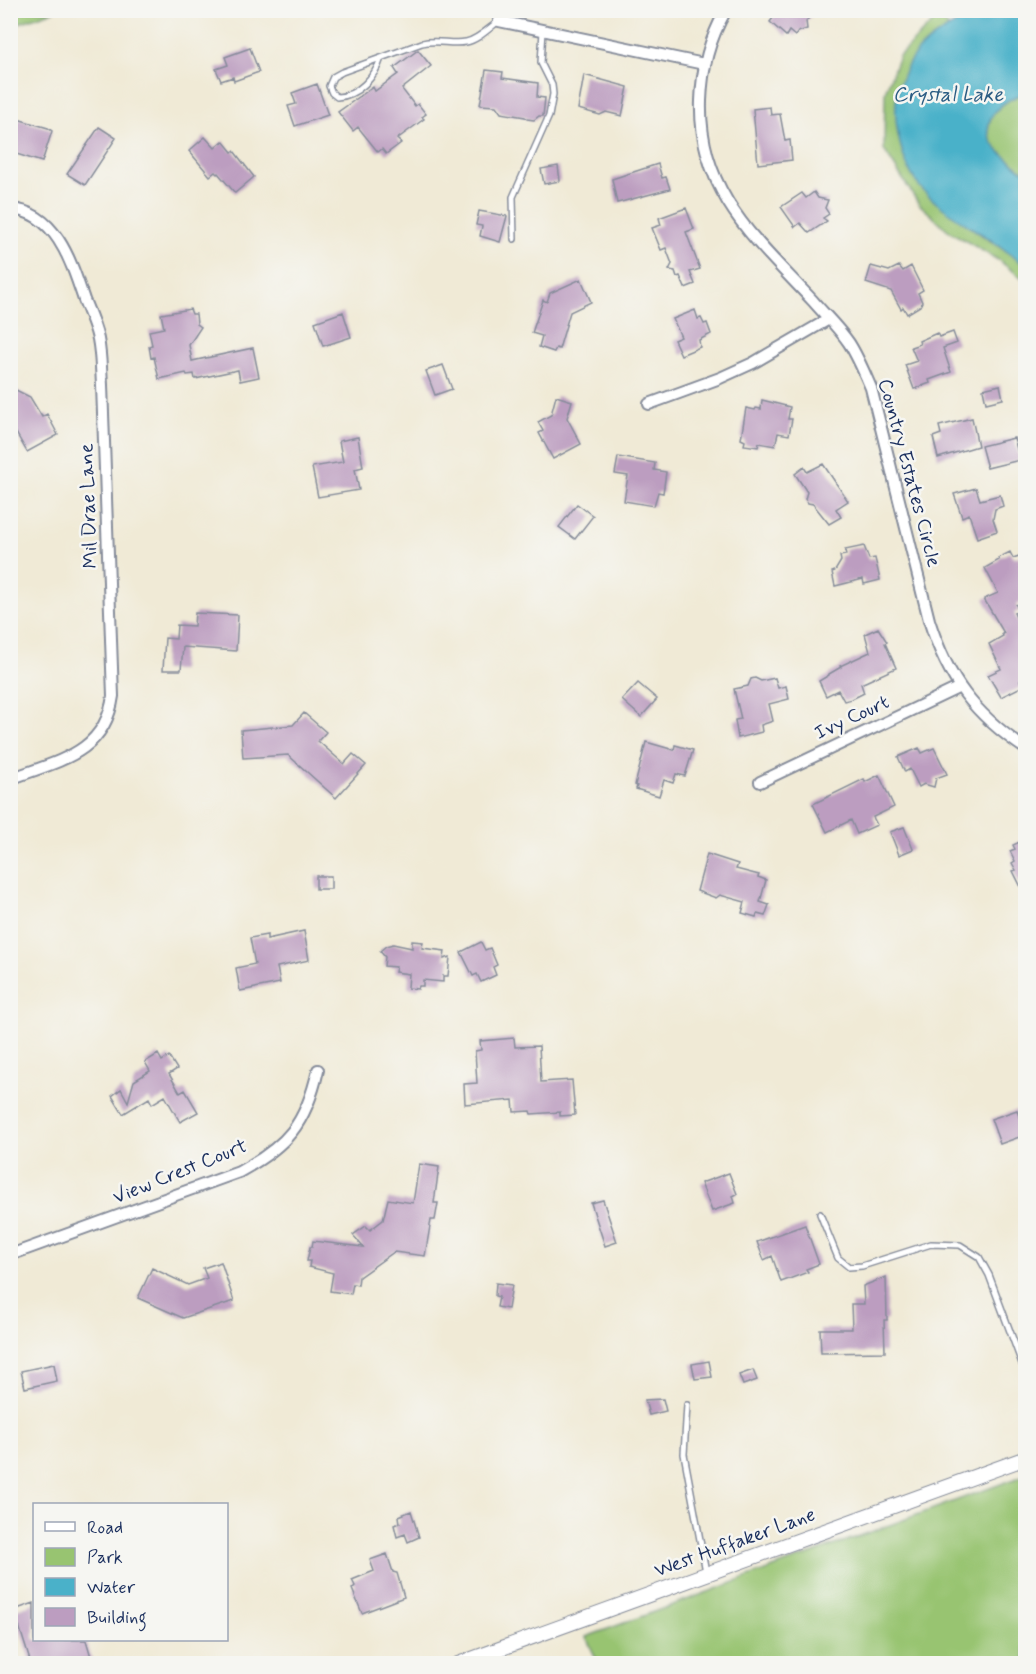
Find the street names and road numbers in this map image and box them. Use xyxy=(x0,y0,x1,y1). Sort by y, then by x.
street label: Country Estates Circle xyxy=(871,376,947,570)
street label: Mil Drae Lane xyxy=(73,443,105,569)
street label: Ivy Court xyxy=(810,689,894,747)
street label: View Crest Court xyxy=(109,1133,251,1211)
street label: West Huffaker Lane xyxy=(651,1501,819,1585)

